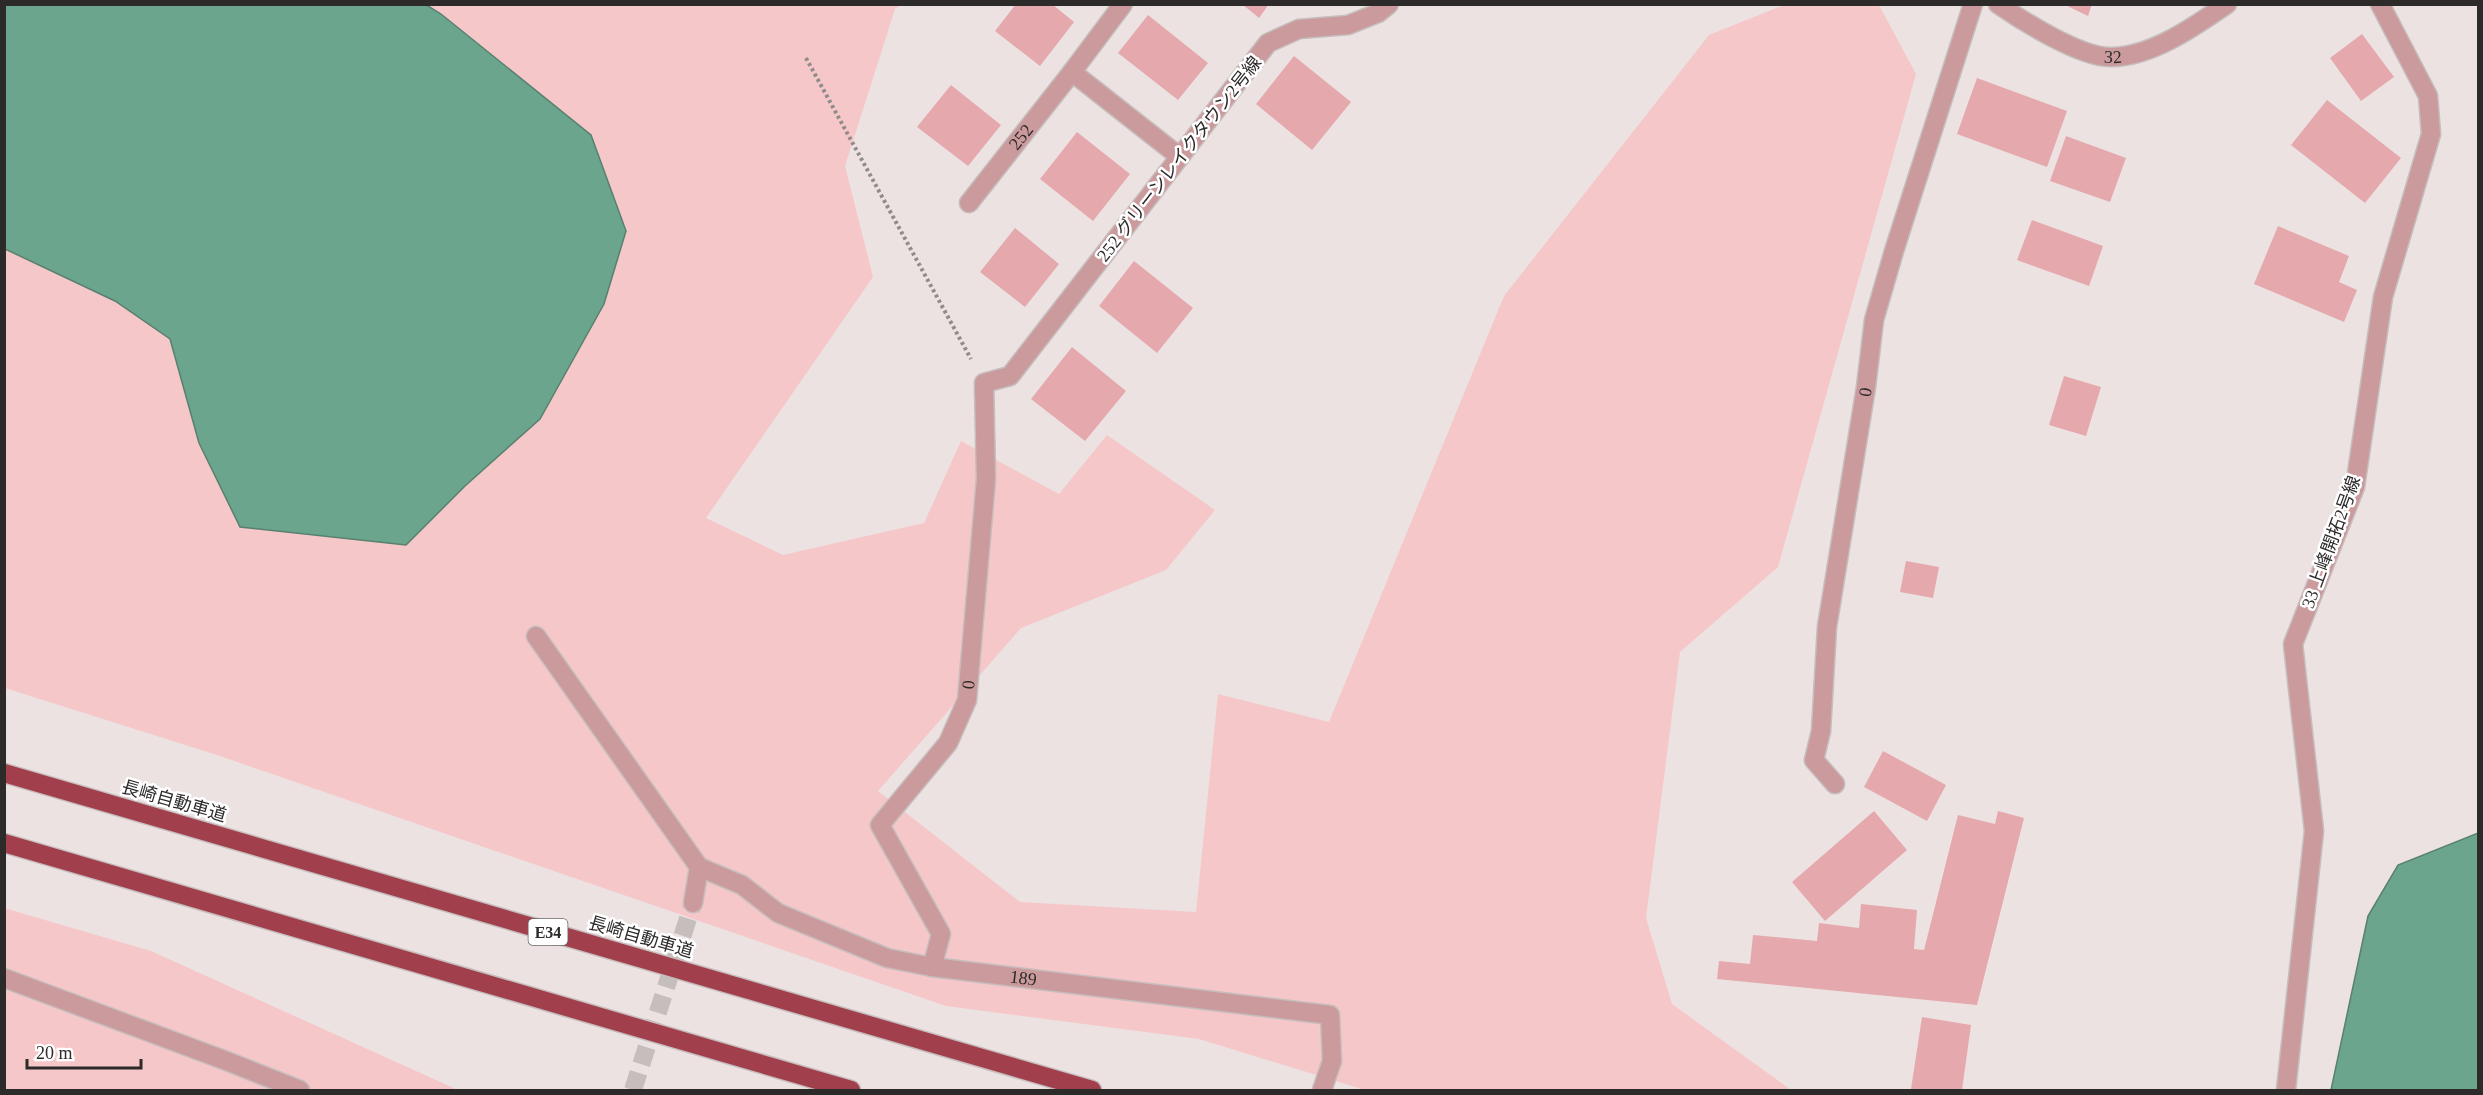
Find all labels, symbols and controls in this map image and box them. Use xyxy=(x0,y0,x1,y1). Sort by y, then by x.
street label: 32 xyxy=(2104,47,2122,67)
street label: 252 グリーンレイクタウン2号線 xyxy=(1093,53,1265,265)
street label: 252 xyxy=(1005,120,1037,154)
street label: 0 xyxy=(1855,386,1876,398)
street label: 33 上峰開拓2号線 xyxy=(2298,473,2364,611)
street label: 0 xyxy=(958,679,979,690)
street label: 長崎自動車道 xyxy=(119,777,229,825)
street label: 長崎自動車道 xyxy=(586,913,696,961)
road number: E34 xyxy=(528,919,568,945)
street label: 189 xyxy=(1009,966,1038,990)
scale bar xyxy=(27,1032,141,1070)
text: 20 m xyxy=(36,1043,73,1063)

